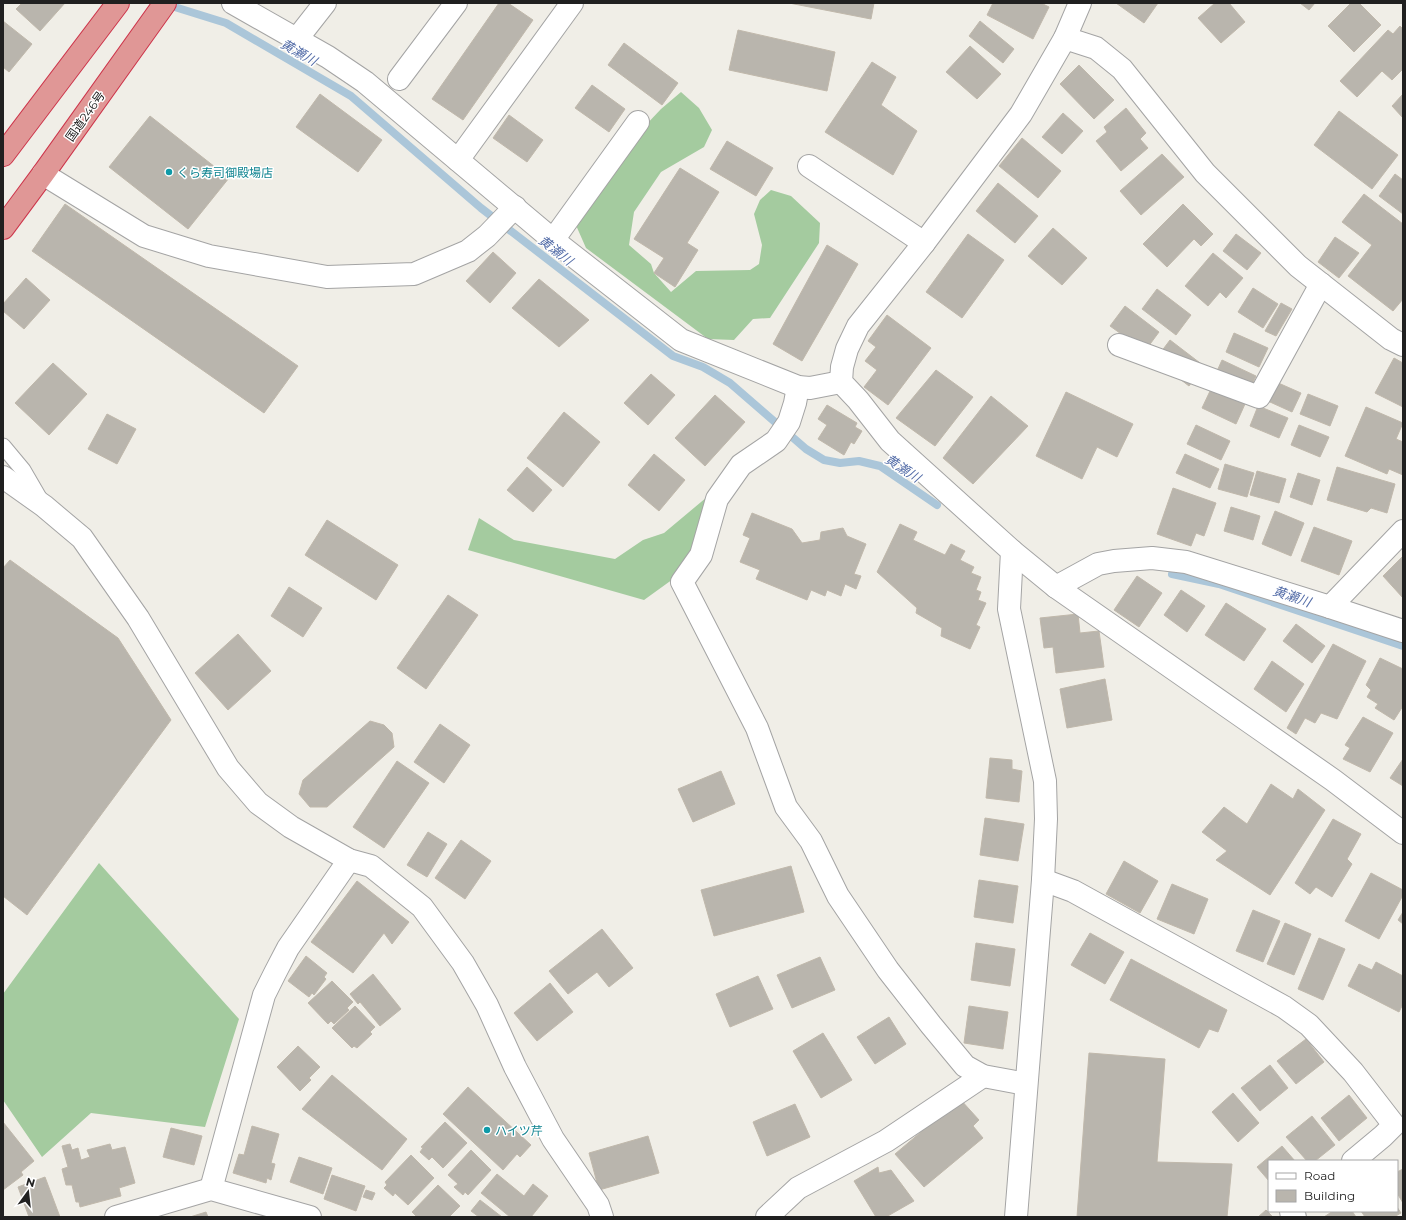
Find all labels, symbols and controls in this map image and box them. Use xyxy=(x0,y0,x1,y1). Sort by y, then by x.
water label: 黄瀬川 xyxy=(278,35,322,70)
street label: 国道246号 xyxy=(62,88,108,144)
place label: くら寿司御殿場店 xyxy=(177,165,273,180)
marker: くら寿司御殿場店 xyxy=(164,167,174,177)
water label: 黄瀬川 xyxy=(536,232,578,270)
water label: 黄瀬川 xyxy=(882,451,925,486)
water label: 黄瀬川 xyxy=(1271,582,1315,611)
place label: ハイツ芹 xyxy=(495,1123,543,1138)
marker: ハイツ芹 xyxy=(482,1125,492,1135)
legend xyxy=(1268,1160,1398,1212)
text: Road xyxy=(1304,1168,1335,1183)
north arrow xyxy=(8,1172,48,1212)
text: N xyxy=(24,1174,37,1190)
text: Building xyxy=(1304,1188,1355,1203)

